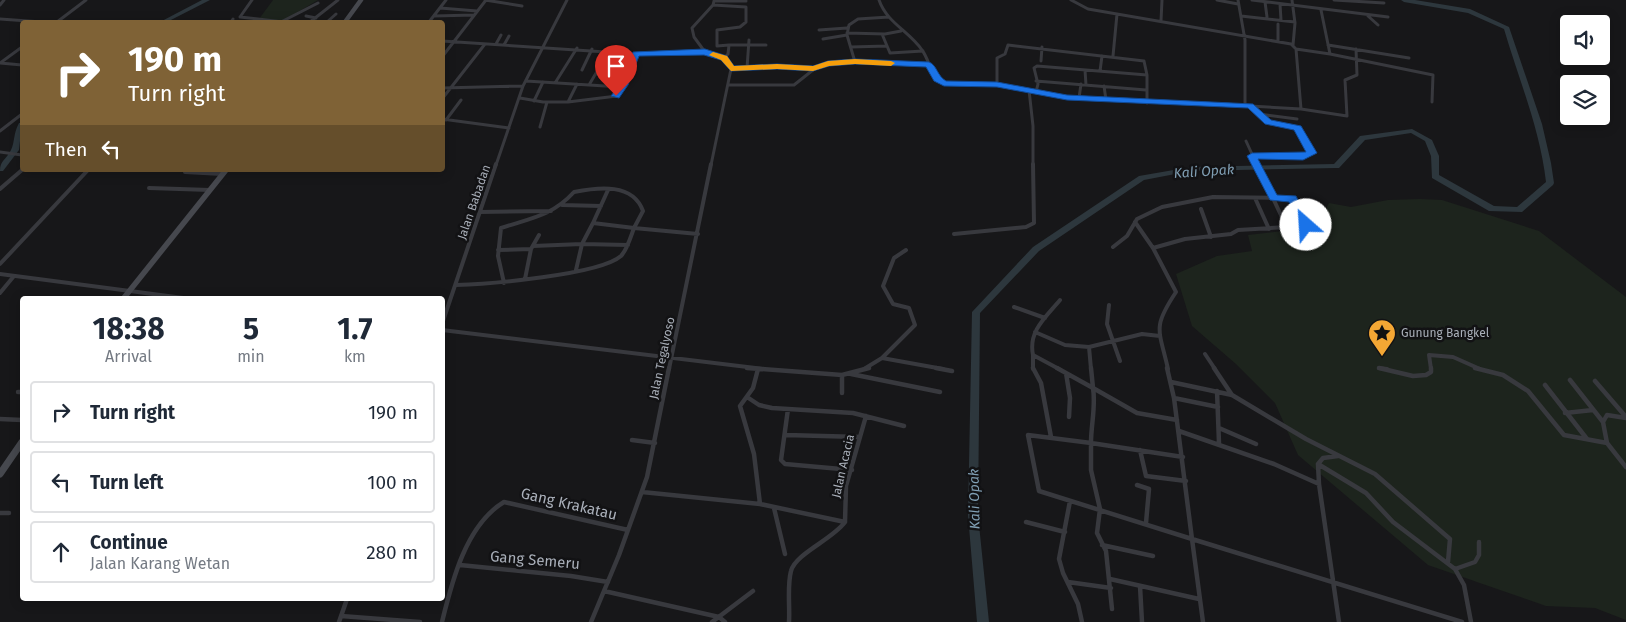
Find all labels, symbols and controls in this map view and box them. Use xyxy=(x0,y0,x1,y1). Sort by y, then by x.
map controls xyxy=(1560,15,1610,125)
button: sound xyxy=(1560,15,1610,65)
text: 190 m xyxy=(128,38,222,80)
icon: right xyxy=(45,40,110,105)
pin xyxy=(595,45,637,96)
icon: arrive xyxy=(602,52,630,80)
button: layers xyxy=(1560,75,1610,125)
text: Turn right xyxy=(128,80,225,107)
icon: left xyxy=(97,135,125,163)
text: Then xyxy=(45,138,87,161)
water label: Kali Opak xyxy=(1173,161,1235,182)
street label: Jalan Babadan xyxy=(455,163,493,241)
position arrow xyxy=(1279,198,1331,250)
text: 18:38 xyxy=(93,311,165,347)
text: 5 xyxy=(243,311,259,347)
text: 1.7 xyxy=(337,311,372,347)
street label: Jalan Tegalyoso xyxy=(646,316,678,400)
place icon: Gunung Bangkel xyxy=(1367,318,1397,357)
place label: Gunung Bangkel xyxy=(1401,326,1490,340)
text: Arrival xyxy=(105,347,152,366)
text: min xyxy=(237,347,265,366)
text: km xyxy=(344,347,366,366)
icon: right xyxy=(47,398,75,426)
text: Turn right xyxy=(90,401,175,424)
text: 190 m xyxy=(368,401,418,424)
street label: Jalan Acacia xyxy=(829,433,857,499)
icon: left xyxy=(47,468,75,496)
water label: Kali Opak xyxy=(965,468,984,530)
text: Turn left xyxy=(90,471,164,494)
text: 100 m xyxy=(367,471,418,494)
street label: Gang Krakatau xyxy=(519,484,619,524)
text: Continue xyxy=(90,531,168,554)
icon: ahead xyxy=(47,538,75,566)
text: 280 m xyxy=(366,541,418,564)
street label: Gang Semeru xyxy=(489,547,581,573)
text: Jalan Karang Wetan xyxy=(90,554,230,573)

